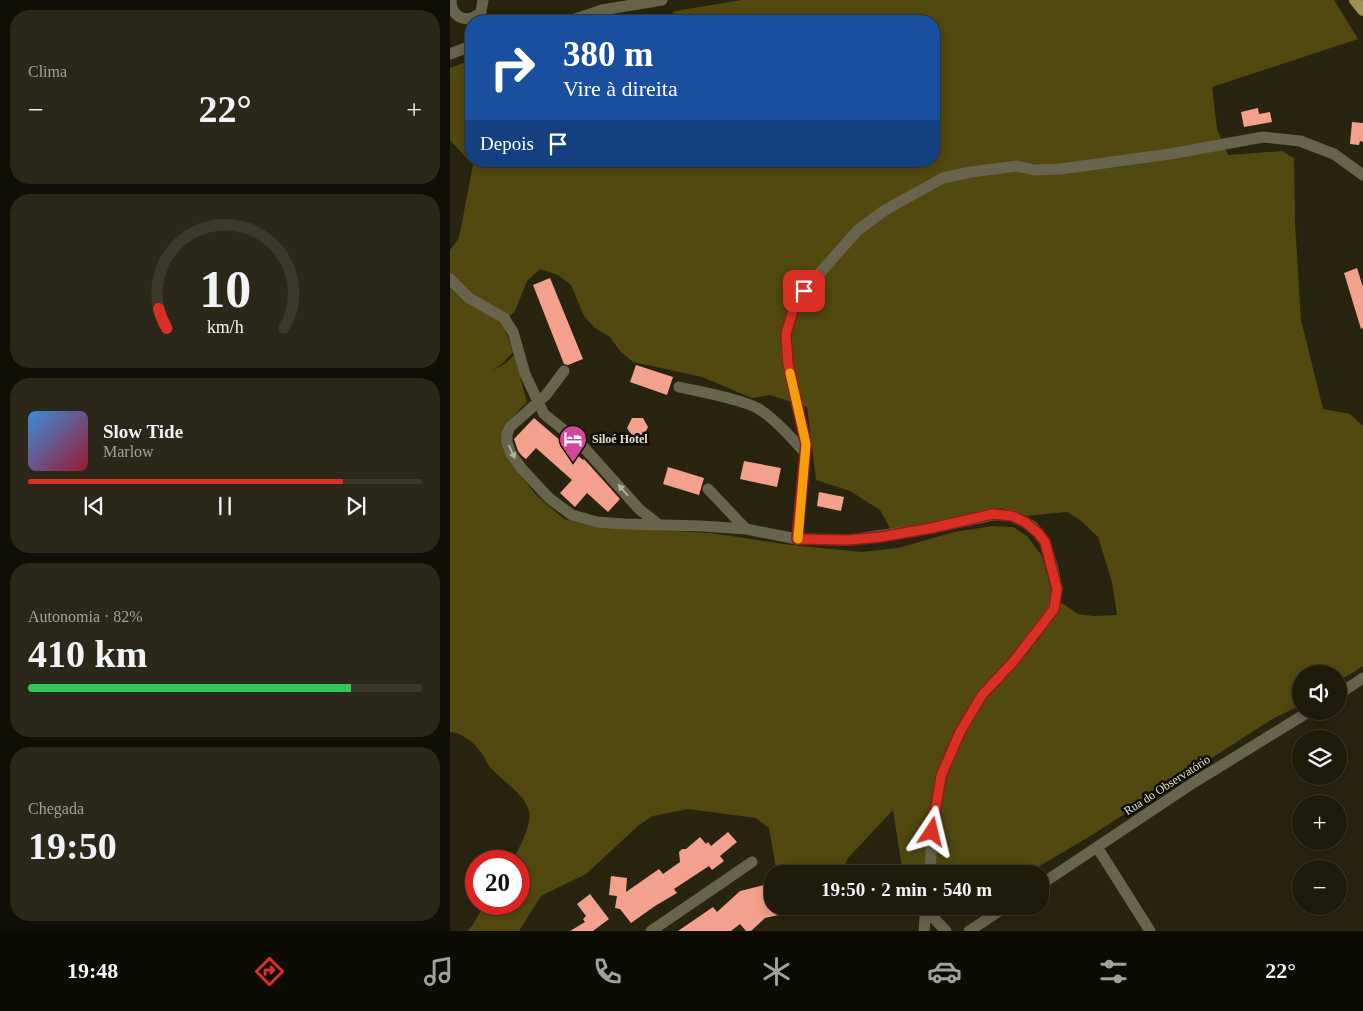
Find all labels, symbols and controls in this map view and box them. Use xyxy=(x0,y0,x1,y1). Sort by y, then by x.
icon: right xyxy=(480,35,545,100)
text: 380 m xyxy=(563,35,653,74)
text: Clima xyxy=(28,63,67,80)
text: Vire à direita xyxy=(563,76,678,101)
text: 22° xyxy=(198,88,252,130)
text: − xyxy=(28,94,44,125)
text: + xyxy=(406,94,422,125)
icon: arrive xyxy=(544,130,572,158)
text: Depois xyxy=(480,133,534,154)
text: 10 xyxy=(199,261,251,318)
pin xyxy=(783,270,825,312)
icon: arrive xyxy=(790,277,818,305)
text: km/h xyxy=(207,317,243,337)
text: Slow Tide xyxy=(103,421,183,442)
hotel icon: Siloé Hotel xyxy=(558,424,588,463)
place label: Siloé Hotel xyxy=(592,432,648,446)
text: Marlow xyxy=(103,443,154,460)
one-way arrow xyxy=(507,445,516,460)
one-way arrow xyxy=(617,485,629,497)
icon: previous xyxy=(80,492,108,520)
icon: pause xyxy=(211,492,239,520)
icon: next xyxy=(342,492,370,520)
text: Autonomia · 82% xyxy=(28,608,143,625)
text: 410 km xyxy=(28,633,147,675)
map controls xyxy=(1292,665,1347,915)
button: sound xyxy=(1292,665,1347,720)
button: layers xyxy=(1292,730,1347,785)
street label: Rua do Observatório xyxy=(1121,752,1213,818)
button: + xyxy=(1292,795,1347,850)
text: Chegada xyxy=(28,800,84,817)
position arrow xyxy=(905,805,957,857)
text: 19:50 xyxy=(28,825,117,867)
speed limit sign: 20 xyxy=(465,850,530,915)
button: − xyxy=(1292,860,1347,915)
text: 19:50 · 2 min · 540 m xyxy=(821,879,992,900)
icon: directions xyxy=(252,954,287,989)
icon: music xyxy=(421,954,456,989)
icon: phone xyxy=(590,954,625,989)
icon: climate xyxy=(759,954,794,989)
icon: car xyxy=(927,954,962,989)
icon: filters xyxy=(1096,954,1131,989)
text: 19:48 xyxy=(67,958,118,983)
text: 22° xyxy=(1265,958,1296,983)

